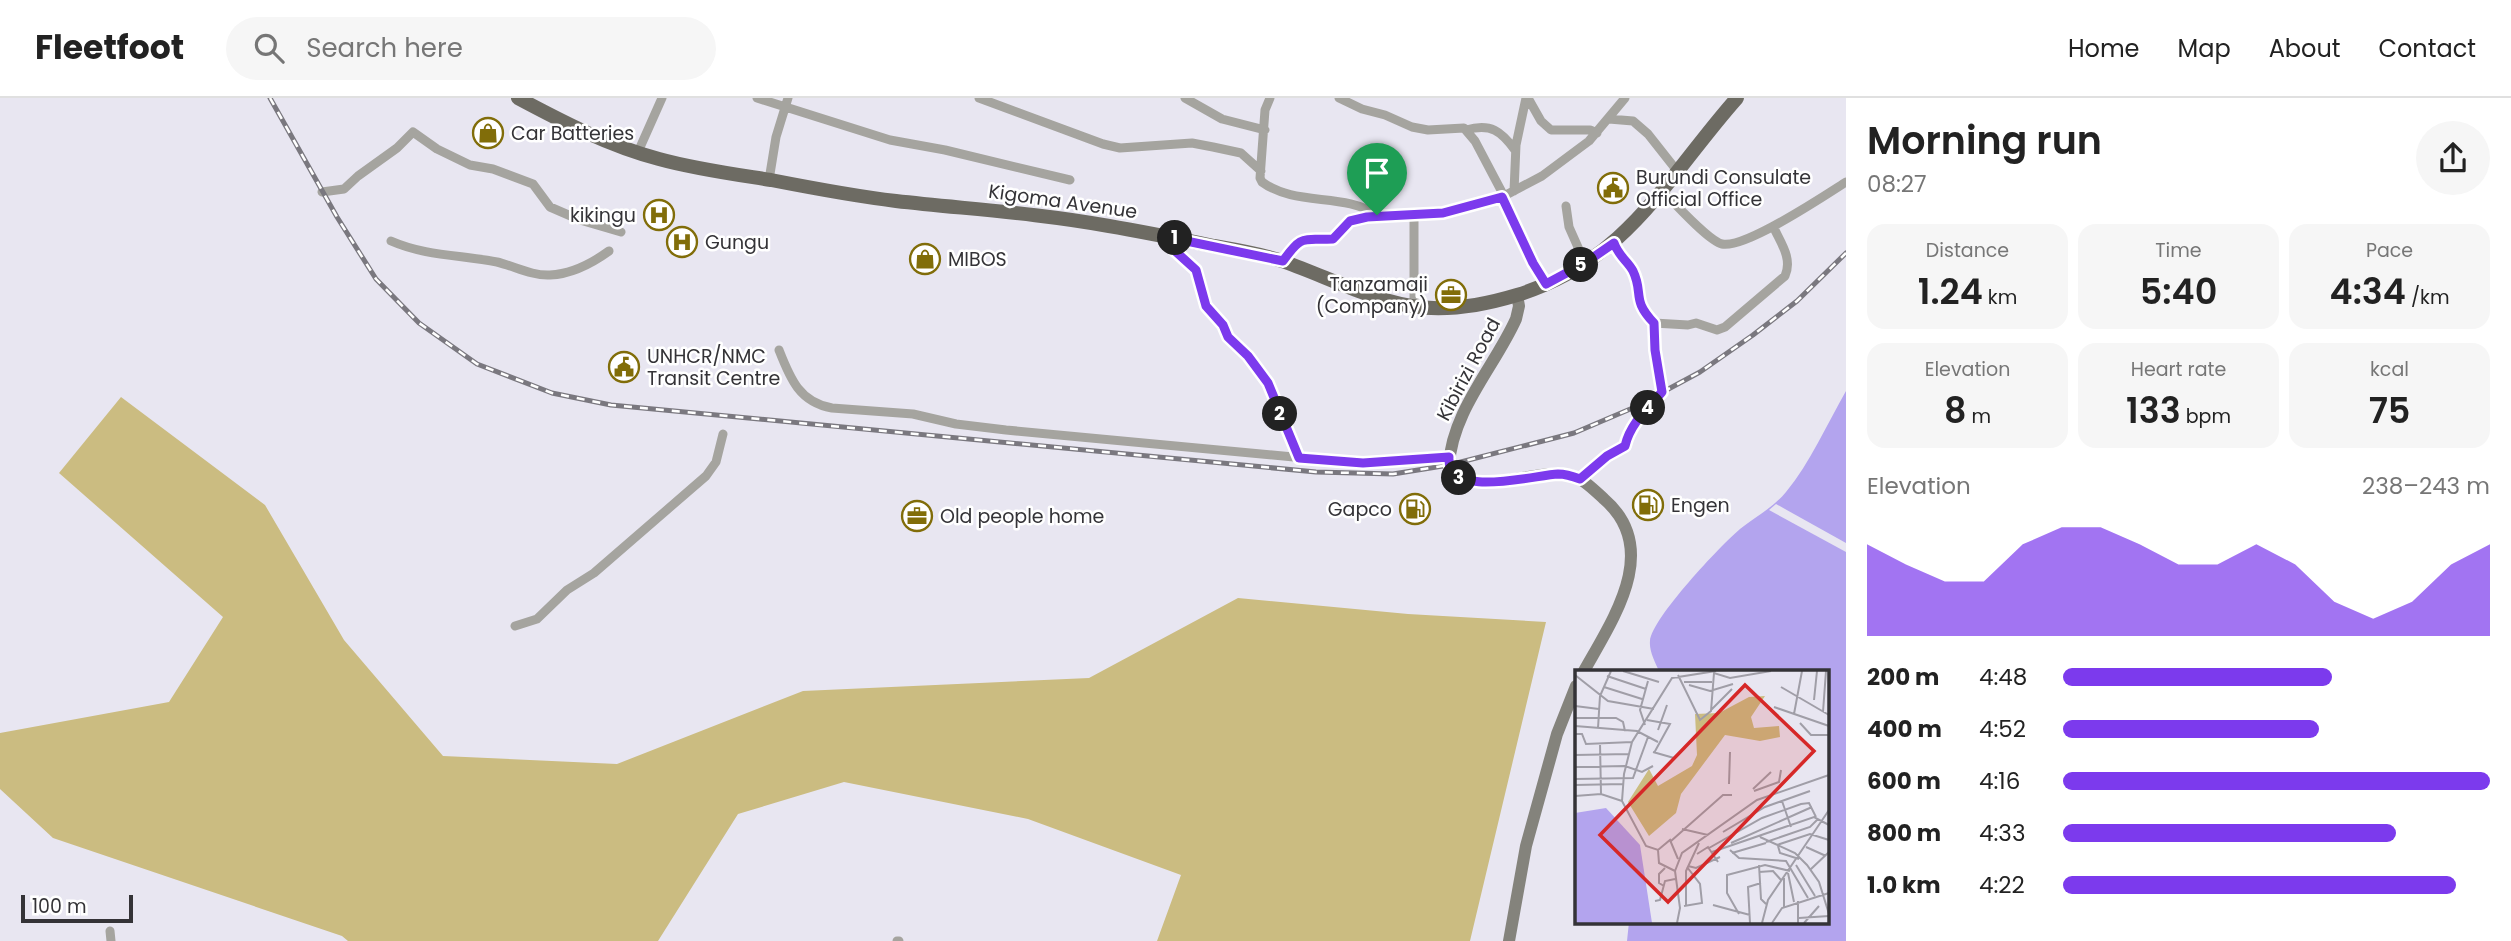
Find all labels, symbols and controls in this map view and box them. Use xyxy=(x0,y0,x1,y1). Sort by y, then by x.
search box xyxy=(226,17,716,80)
text: Fleetfoot xyxy=(35,24,184,71)
icon: search xyxy=(250,29,288,67)
text: Search here xyxy=(306,30,463,66)
text: Home xyxy=(2068,32,2140,65)
text: Map xyxy=(2178,32,2231,65)
text: About xyxy=(2269,32,2340,65)
text: Contact xyxy=(2378,32,2476,65)
text: Morning run xyxy=(1867,114,2102,167)
shop icon: Car Batteries xyxy=(471,116,505,150)
place label: Car Batteries xyxy=(511,120,634,147)
button: share xyxy=(2416,121,2490,195)
pin xyxy=(1347,143,1407,215)
icon: arrive xyxy=(1358,154,1396,192)
place label: Burundi Consulate Official Office xyxy=(1636,164,1811,213)
text: 08:27 xyxy=(1867,168,1927,200)
public building icon: Burundi Consulate Official Office xyxy=(1596,171,1630,205)
street label: Kigoma Avenue xyxy=(987,178,1139,225)
hospital icon: kikingu xyxy=(642,198,676,232)
place label: kikingu xyxy=(570,202,636,229)
pin: 1 xyxy=(1158,220,1192,256)
text: 1 xyxy=(1171,224,1178,251)
hospital icon: Gungu xyxy=(665,225,699,259)
place label: Gungu xyxy=(705,229,769,256)
text: Distance xyxy=(1926,237,2009,264)
text: Time xyxy=(2155,237,2202,264)
text: Pace xyxy=(2366,237,2413,264)
shop icon: MIBOS xyxy=(908,242,942,276)
place label: MIBOS xyxy=(948,246,1007,273)
pin: 5 xyxy=(1564,248,1598,282)
text: 5 xyxy=(1574,251,1587,278)
text: 1.24 xyxy=(1918,267,1983,316)
text: 5:40 xyxy=(2140,267,2217,316)
text: 4:34 xyxy=(2330,267,2406,316)
place label: Tanzamaji (Company) xyxy=(1316,271,1428,320)
office icon: Tanzamaji (Company) xyxy=(1434,278,1468,312)
text: km xyxy=(1983,284,2017,311)
text: /km xyxy=(2406,284,2449,311)
street label: Kibirizi Road xyxy=(1430,313,1507,426)
place label: UNHCR/NMC Transit Centre xyxy=(647,343,780,392)
public building icon: UNHCR/NMC Transit Centre xyxy=(607,350,641,384)
text: Elevation xyxy=(1925,356,2010,383)
text: Heart rate xyxy=(2131,356,2226,383)
text: kcal xyxy=(2370,356,2409,383)
text: 8 xyxy=(1944,386,1966,435)
text: 133 xyxy=(2126,386,2181,435)
text: 75 xyxy=(2369,386,2410,435)
pin: 4 xyxy=(1630,390,1666,426)
text: 4 xyxy=(1641,394,1654,421)
pin: 2 xyxy=(1262,396,1298,432)
text: 2 xyxy=(1274,400,1285,427)
text: m xyxy=(1966,403,1991,430)
text: bpm xyxy=(2181,403,2231,430)
pin: 3 xyxy=(1442,460,1476,496)
text: 3 xyxy=(1453,464,1464,491)
text: Elevation xyxy=(1867,470,1971,502)
text: 238–243 m xyxy=(2362,470,2490,502)
fuel station icon: Engen xyxy=(1631,488,1665,522)
fuel station icon: Gapco xyxy=(1398,492,1432,526)
place label: Engen xyxy=(1671,492,1730,519)
place label: Gapco xyxy=(1328,496,1392,523)
office icon: Old people home xyxy=(900,499,934,533)
place label: Old people home xyxy=(940,503,1104,530)
text: 200 m xyxy=(1867,661,1939,693)
text: 4:48 xyxy=(1979,661,2027,693)
inset map xyxy=(1575,670,1828,923)
text: 400 m xyxy=(1867,713,1942,745)
text: 4:52 xyxy=(1979,713,2026,745)
text: 600 m xyxy=(1867,765,1941,797)
text: 4:16 xyxy=(1979,765,2020,797)
text: 800 m xyxy=(1867,817,1941,849)
text: 4:33 xyxy=(1979,817,2025,849)
text: 1.0 km xyxy=(1867,869,1941,901)
text: 4:22 xyxy=(1979,869,2025,901)
scale bar xyxy=(21,892,133,924)
text: 100 m xyxy=(32,893,87,920)

